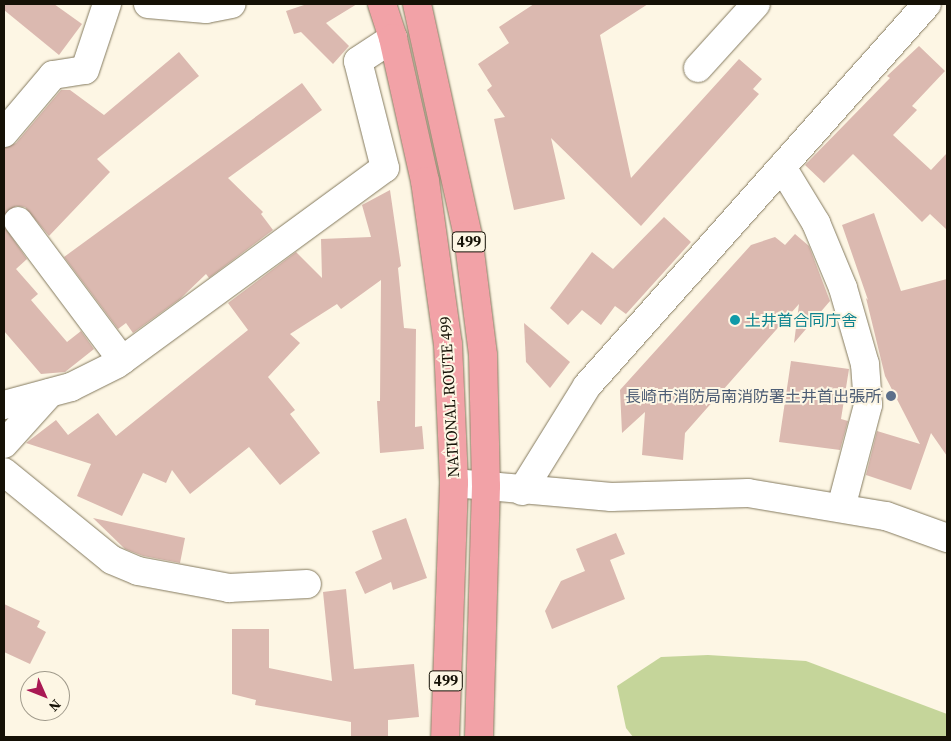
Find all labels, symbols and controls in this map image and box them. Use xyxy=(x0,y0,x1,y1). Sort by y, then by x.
road number: 499 xyxy=(452,230,486,254)
place label: 土井首合同庁舎 xyxy=(745,310,857,330)
marker: 土井首合同庁舎 xyxy=(729,314,741,326)
street label: NATIONAL ROUTE 499 xyxy=(435,316,463,478)
place label: 長崎市消防局南消防署土井首出張所 xyxy=(625,386,881,406)
marker: 長崎市消防局南消防署土井首出張所 xyxy=(885,390,897,402)
road number: 499 xyxy=(428,668,464,694)
north arrow xyxy=(20,671,70,721)
text: N xyxy=(44,695,66,716)

